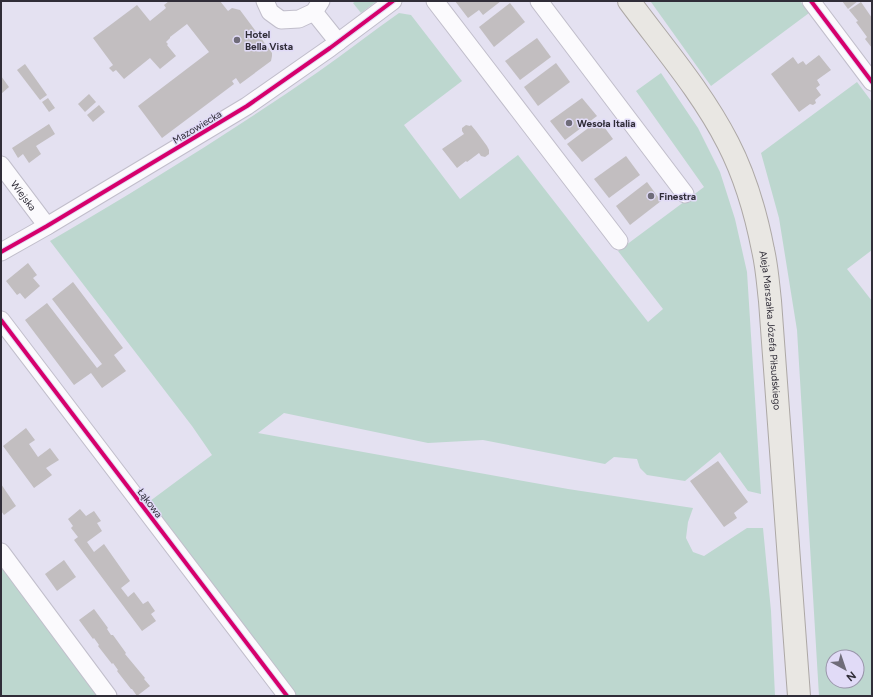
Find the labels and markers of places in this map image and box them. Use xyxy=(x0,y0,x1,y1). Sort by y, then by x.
place label: Hotel Bella Vista xyxy=(245,28,293,53)
marker: Hotel Bella Vista xyxy=(232,35,242,45)
place label: Wesoła Italia xyxy=(577,117,636,130)
marker: Wesoła Italia xyxy=(564,118,574,128)
place label: Finestra xyxy=(659,190,696,203)
marker: Finestra xyxy=(646,191,656,201)

